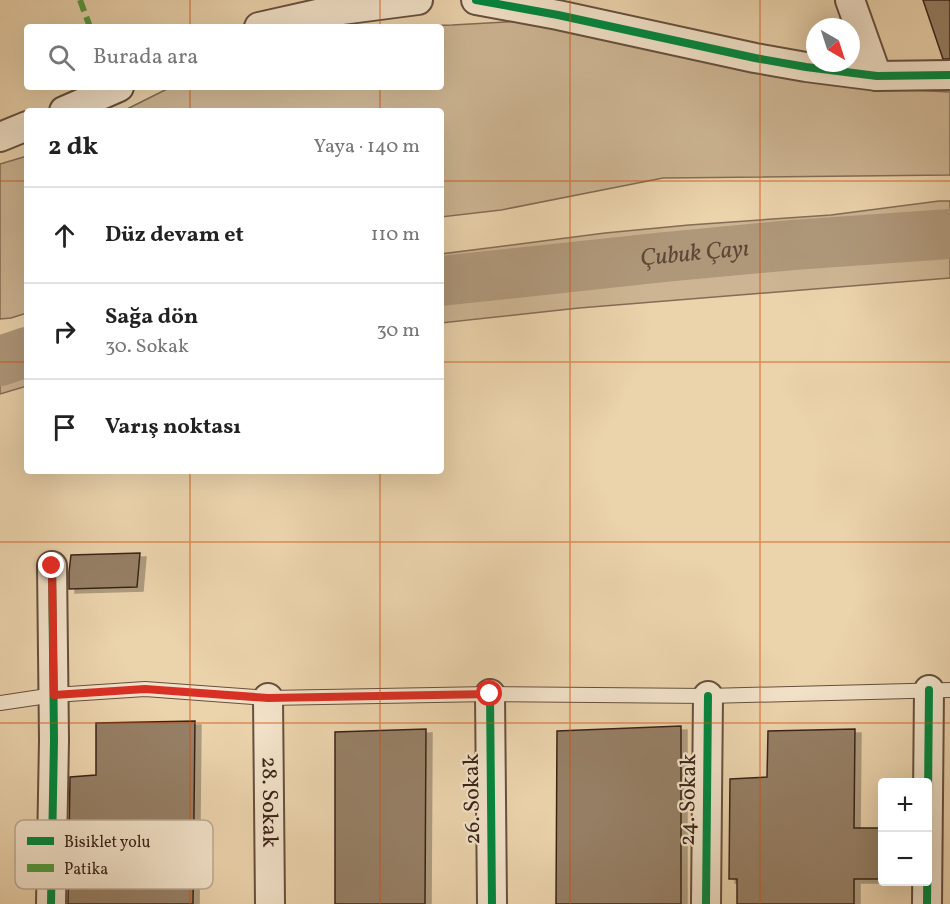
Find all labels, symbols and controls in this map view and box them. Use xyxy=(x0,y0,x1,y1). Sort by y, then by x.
north arrow xyxy=(806,18,860,72)
search box xyxy=(24,24,444,90)
icon: search xyxy=(45,41,78,74)
text: Burada ara xyxy=(93,42,198,73)
text: 2 dk xyxy=(48,129,98,165)
text: Yaya · 140 m xyxy=(314,133,420,161)
icon: ahead xyxy=(48,219,81,252)
text: Düz devam et xyxy=(105,220,244,251)
text: 110 m xyxy=(371,221,420,249)
water label: Çubuk Çayı xyxy=(638,232,751,277)
text: Sağa dön xyxy=(105,302,198,333)
icon: right xyxy=(48,315,81,348)
text: 30 m xyxy=(376,317,420,345)
text: 30. Sokak xyxy=(105,333,189,361)
icon: arrive xyxy=(48,411,81,444)
text: Varış noktası xyxy=(105,412,241,443)
route end xyxy=(38,552,64,578)
route start xyxy=(476,680,502,706)
street label: 26. Sokak xyxy=(457,753,489,845)
street label: 24. Sokak xyxy=(673,754,705,846)
street label: 28. Sokak xyxy=(253,756,285,848)
map controls xyxy=(878,778,932,886)
button: + xyxy=(878,778,932,832)
legend xyxy=(15,820,213,889)
text: Bisiklet yolu xyxy=(64,832,151,854)
button: − xyxy=(878,832,932,886)
text: Patika xyxy=(64,859,108,881)

